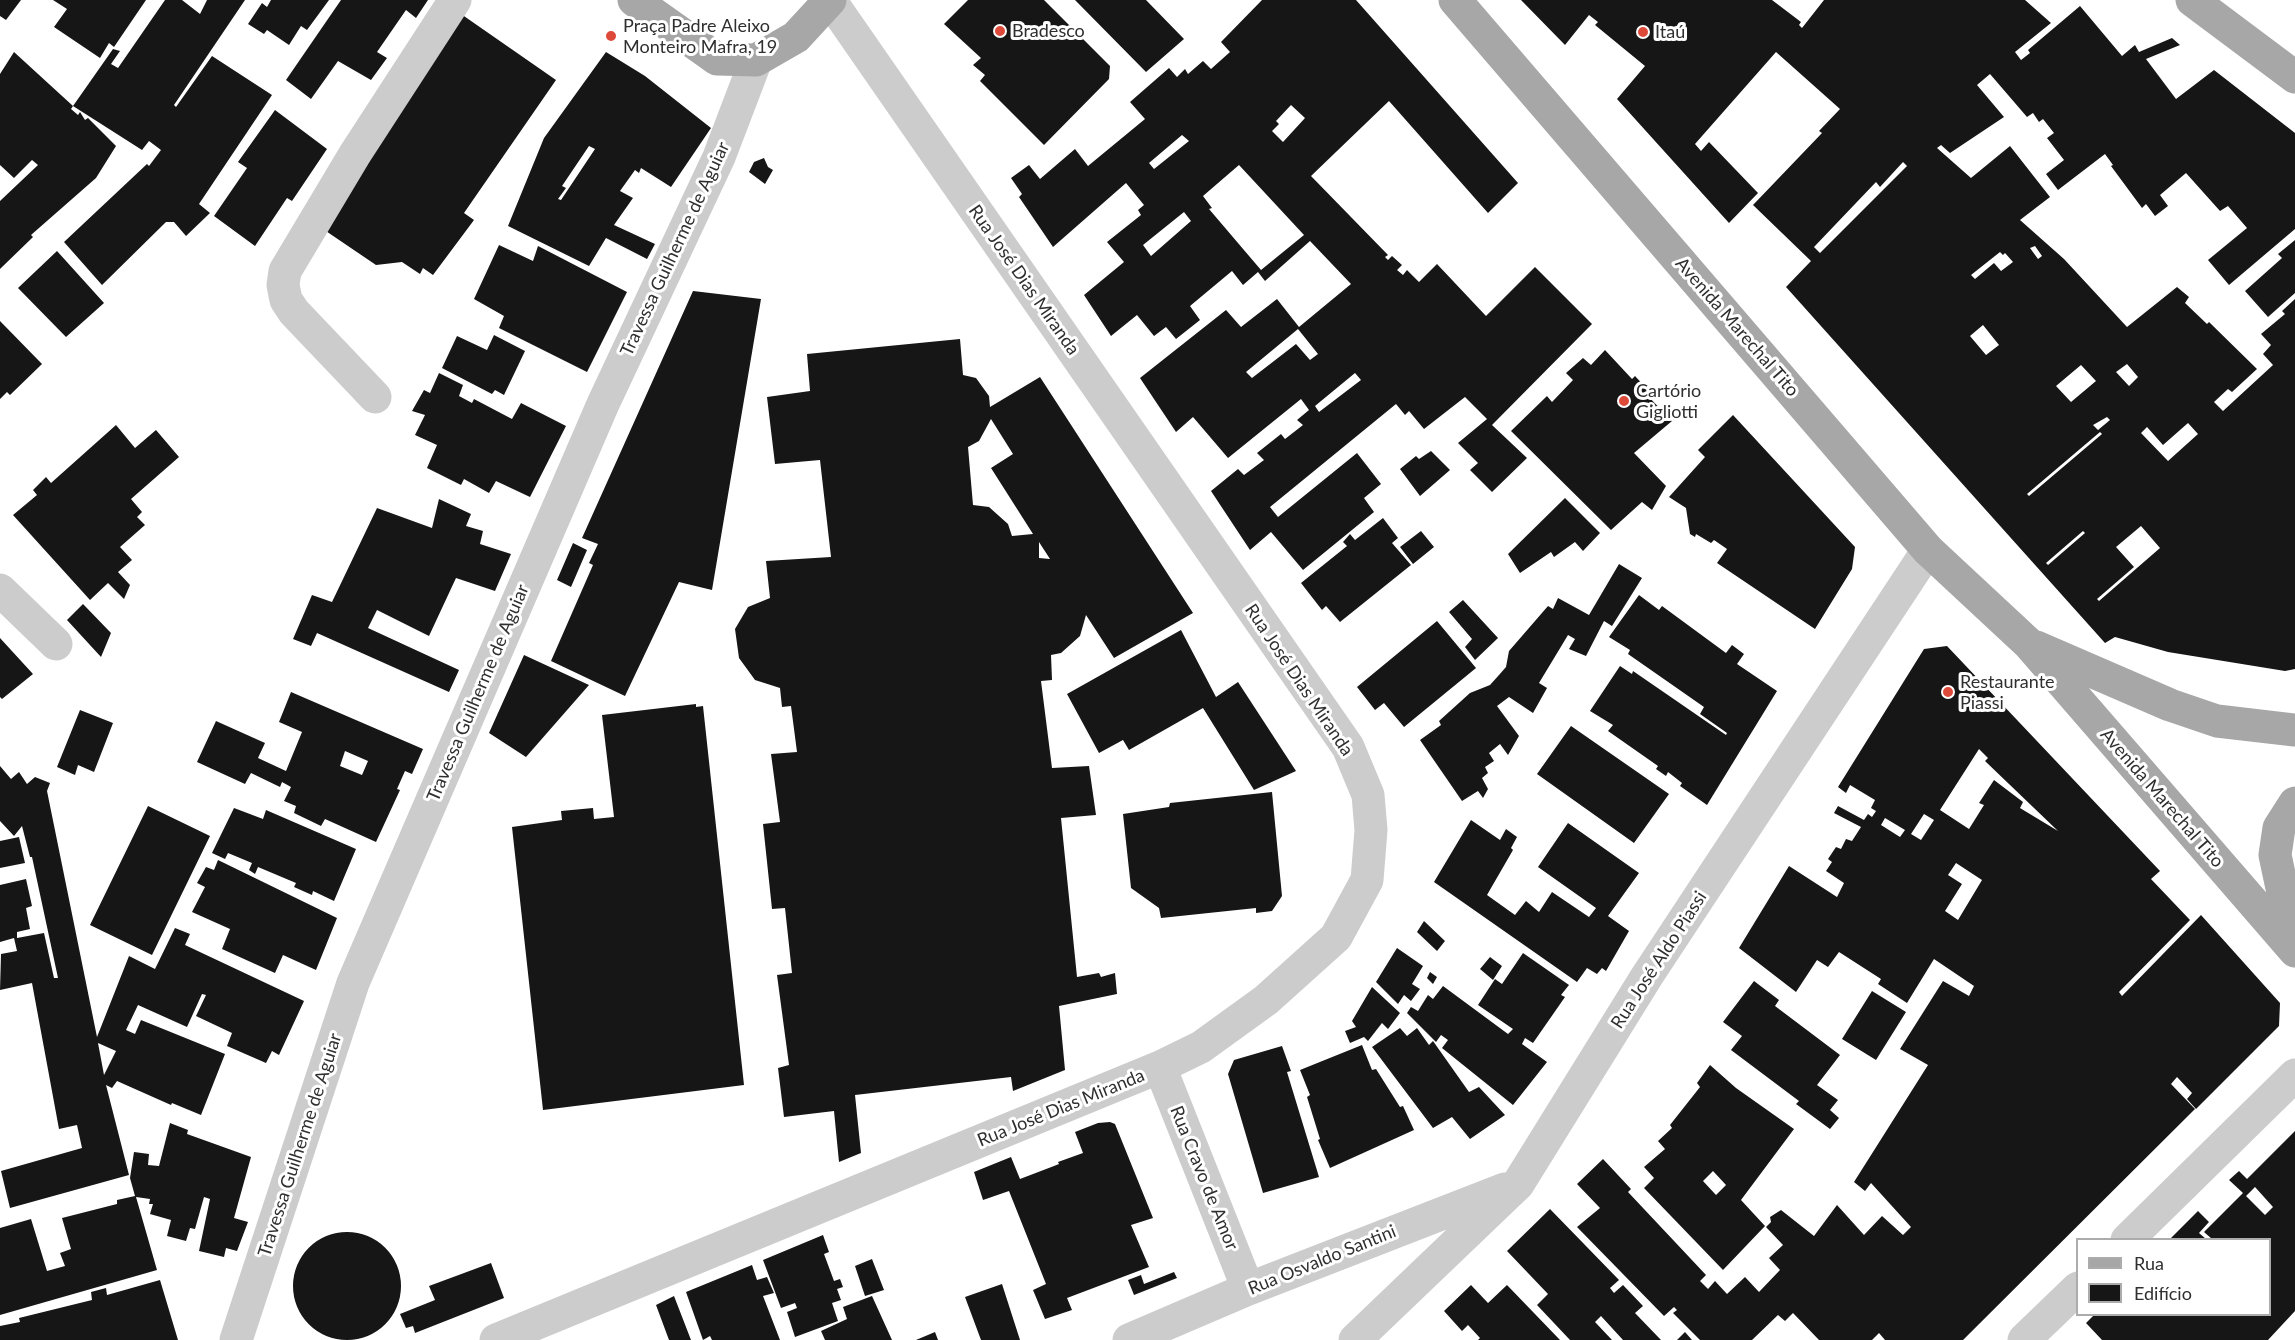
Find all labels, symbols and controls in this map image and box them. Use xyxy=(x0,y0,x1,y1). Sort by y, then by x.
place label: Praça Padre Aleixo Monteiro Mafra, 19 xyxy=(623,15,777,57)
place label: Bradesco xyxy=(1012,20,1085,42)
place label: Itaú xyxy=(1655,21,1685,43)
marker: Bradesco xyxy=(993,24,1007,38)
marker: Itaú xyxy=(1636,25,1650,39)
marker: Praça Padre Aleixo Monteiro Mafra, 19 xyxy=(604,29,618,43)
street label: Travessa Guilherme de Aguiar xyxy=(616,139,734,359)
street label: Rua José Dias Miranda xyxy=(964,201,1084,359)
street label: Avenida Marechal Tito xyxy=(1671,253,1803,401)
place label: Cartório Gigliotti xyxy=(1636,380,1701,422)
marker: Cartório Gigliotti xyxy=(1617,394,1631,408)
street label: Travessa Guilherme de Aguiar xyxy=(422,581,534,805)
street label: Rua José Dias Miranda xyxy=(1240,600,1358,760)
place label: Restaurante Piassi xyxy=(1960,671,2055,714)
marker: Restaurante Piassi xyxy=(1941,685,1955,699)
street label: Avenida Marechal Tito xyxy=(2096,724,2228,872)
street label: Rua José Aldo Piassi xyxy=(1607,887,1711,1033)
street label: Travessa Guilherme de Aguiar xyxy=(254,1031,346,1259)
street label: Rua José Dias Miranda xyxy=(974,1065,1148,1151)
street label: Rua Cravo de Amor xyxy=(1165,1103,1243,1253)
street label: Rua Osvaldo Santini xyxy=(1245,1220,1399,1300)
legend xyxy=(2076,1238,2271,1316)
text: Rua xyxy=(2134,1252,2164,1274)
text: Edifício xyxy=(2134,1282,2192,1304)

